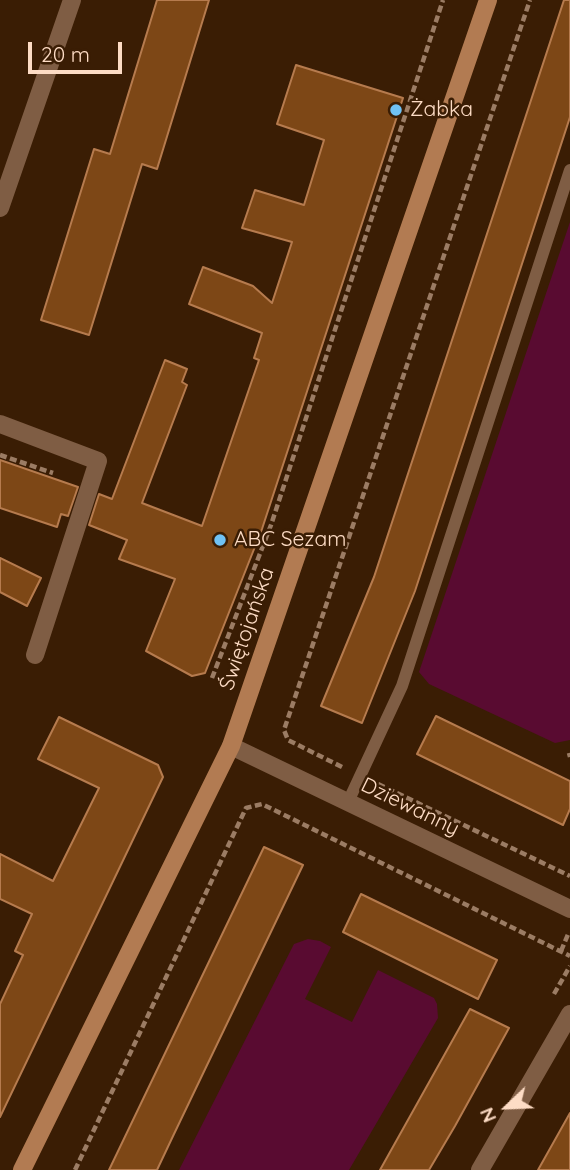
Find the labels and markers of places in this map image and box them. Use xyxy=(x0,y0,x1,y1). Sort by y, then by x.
place label: Żabka xyxy=(410,97,473,123)
marker: Żabka xyxy=(388,102,404,118)
place label: ABC Sezam xyxy=(234,527,346,553)
marker: ABC Sezam xyxy=(212,532,228,548)

